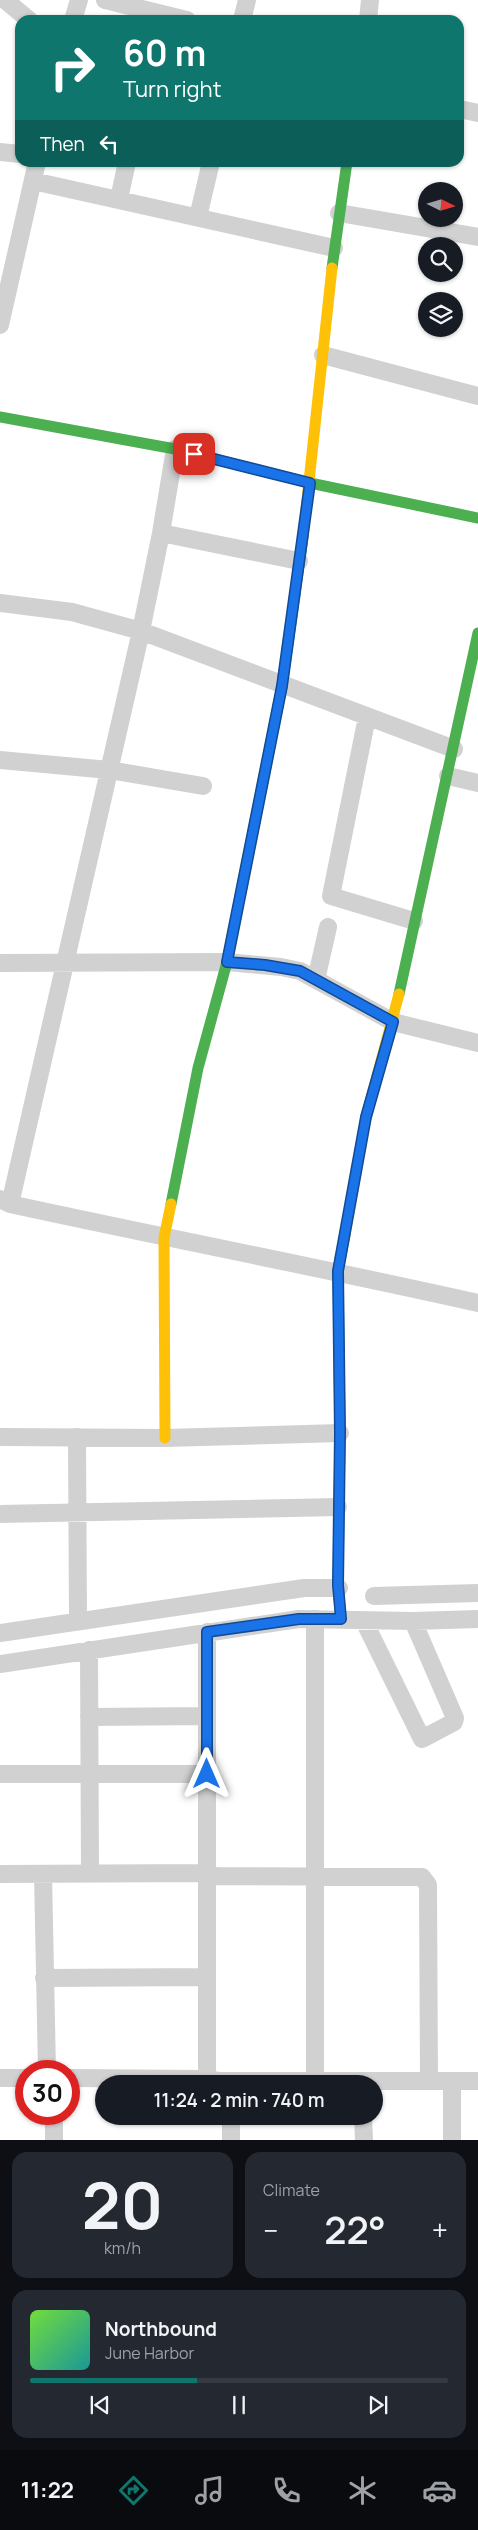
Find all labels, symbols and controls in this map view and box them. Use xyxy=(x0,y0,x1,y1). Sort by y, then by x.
text: 60 m xyxy=(123,29,206,77)
icon: right xyxy=(40,35,105,100)
text: Turn right xyxy=(123,74,221,104)
icon: left xyxy=(95,130,123,158)
text: Then xyxy=(40,131,85,157)
north arrow xyxy=(418,182,462,228)
map controls xyxy=(418,182,463,337)
button: search xyxy=(418,237,463,282)
button: layers xyxy=(418,292,463,337)
pin xyxy=(173,433,215,475)
icon: arrive xyxy=(180,440,208,468)
position arrow xyxy=(180,1747,232,1799)
speed limit sign: 30 xyxy=(15,2060,80,2125)
text: 11:24 · 2 min · 740 m xyxy=(153,2087,325,2113)
text: 20 xyxy=(82,2160,163,2249)
text: Climate xyxy=(263,2179,320,2201)
text: 22° xyxy=(324,2203,386,2255)
text: − xyxy=(263,2211,278,2249)
text: + xyxy=(432,2211,448,2249)
text: km/h xyxy=(104,2237,141,2259)
text: Northbound xyxy=(105,2316,217,2342)
text: June Harbor xyxy=(105,2342,194,2364)
icon: previous xyxy=(86,2391,114,2419)
icon: pause xyxy=(225,2391,253,2419)
icon: next xyxy=(364,2391,392,2419)
icon: directions xyxy=(116,2473,151,2508)
icon: music xyxy=(192,2473,227,2508)
icon: phone xyxy=(269,2473,304,2508)
icon: climate xyxy=(345,2473,380,2508)
icon: car xyxy=(422,2473,457,2508)
text: 11:22 xyxy=(21,2475,74,2505)

